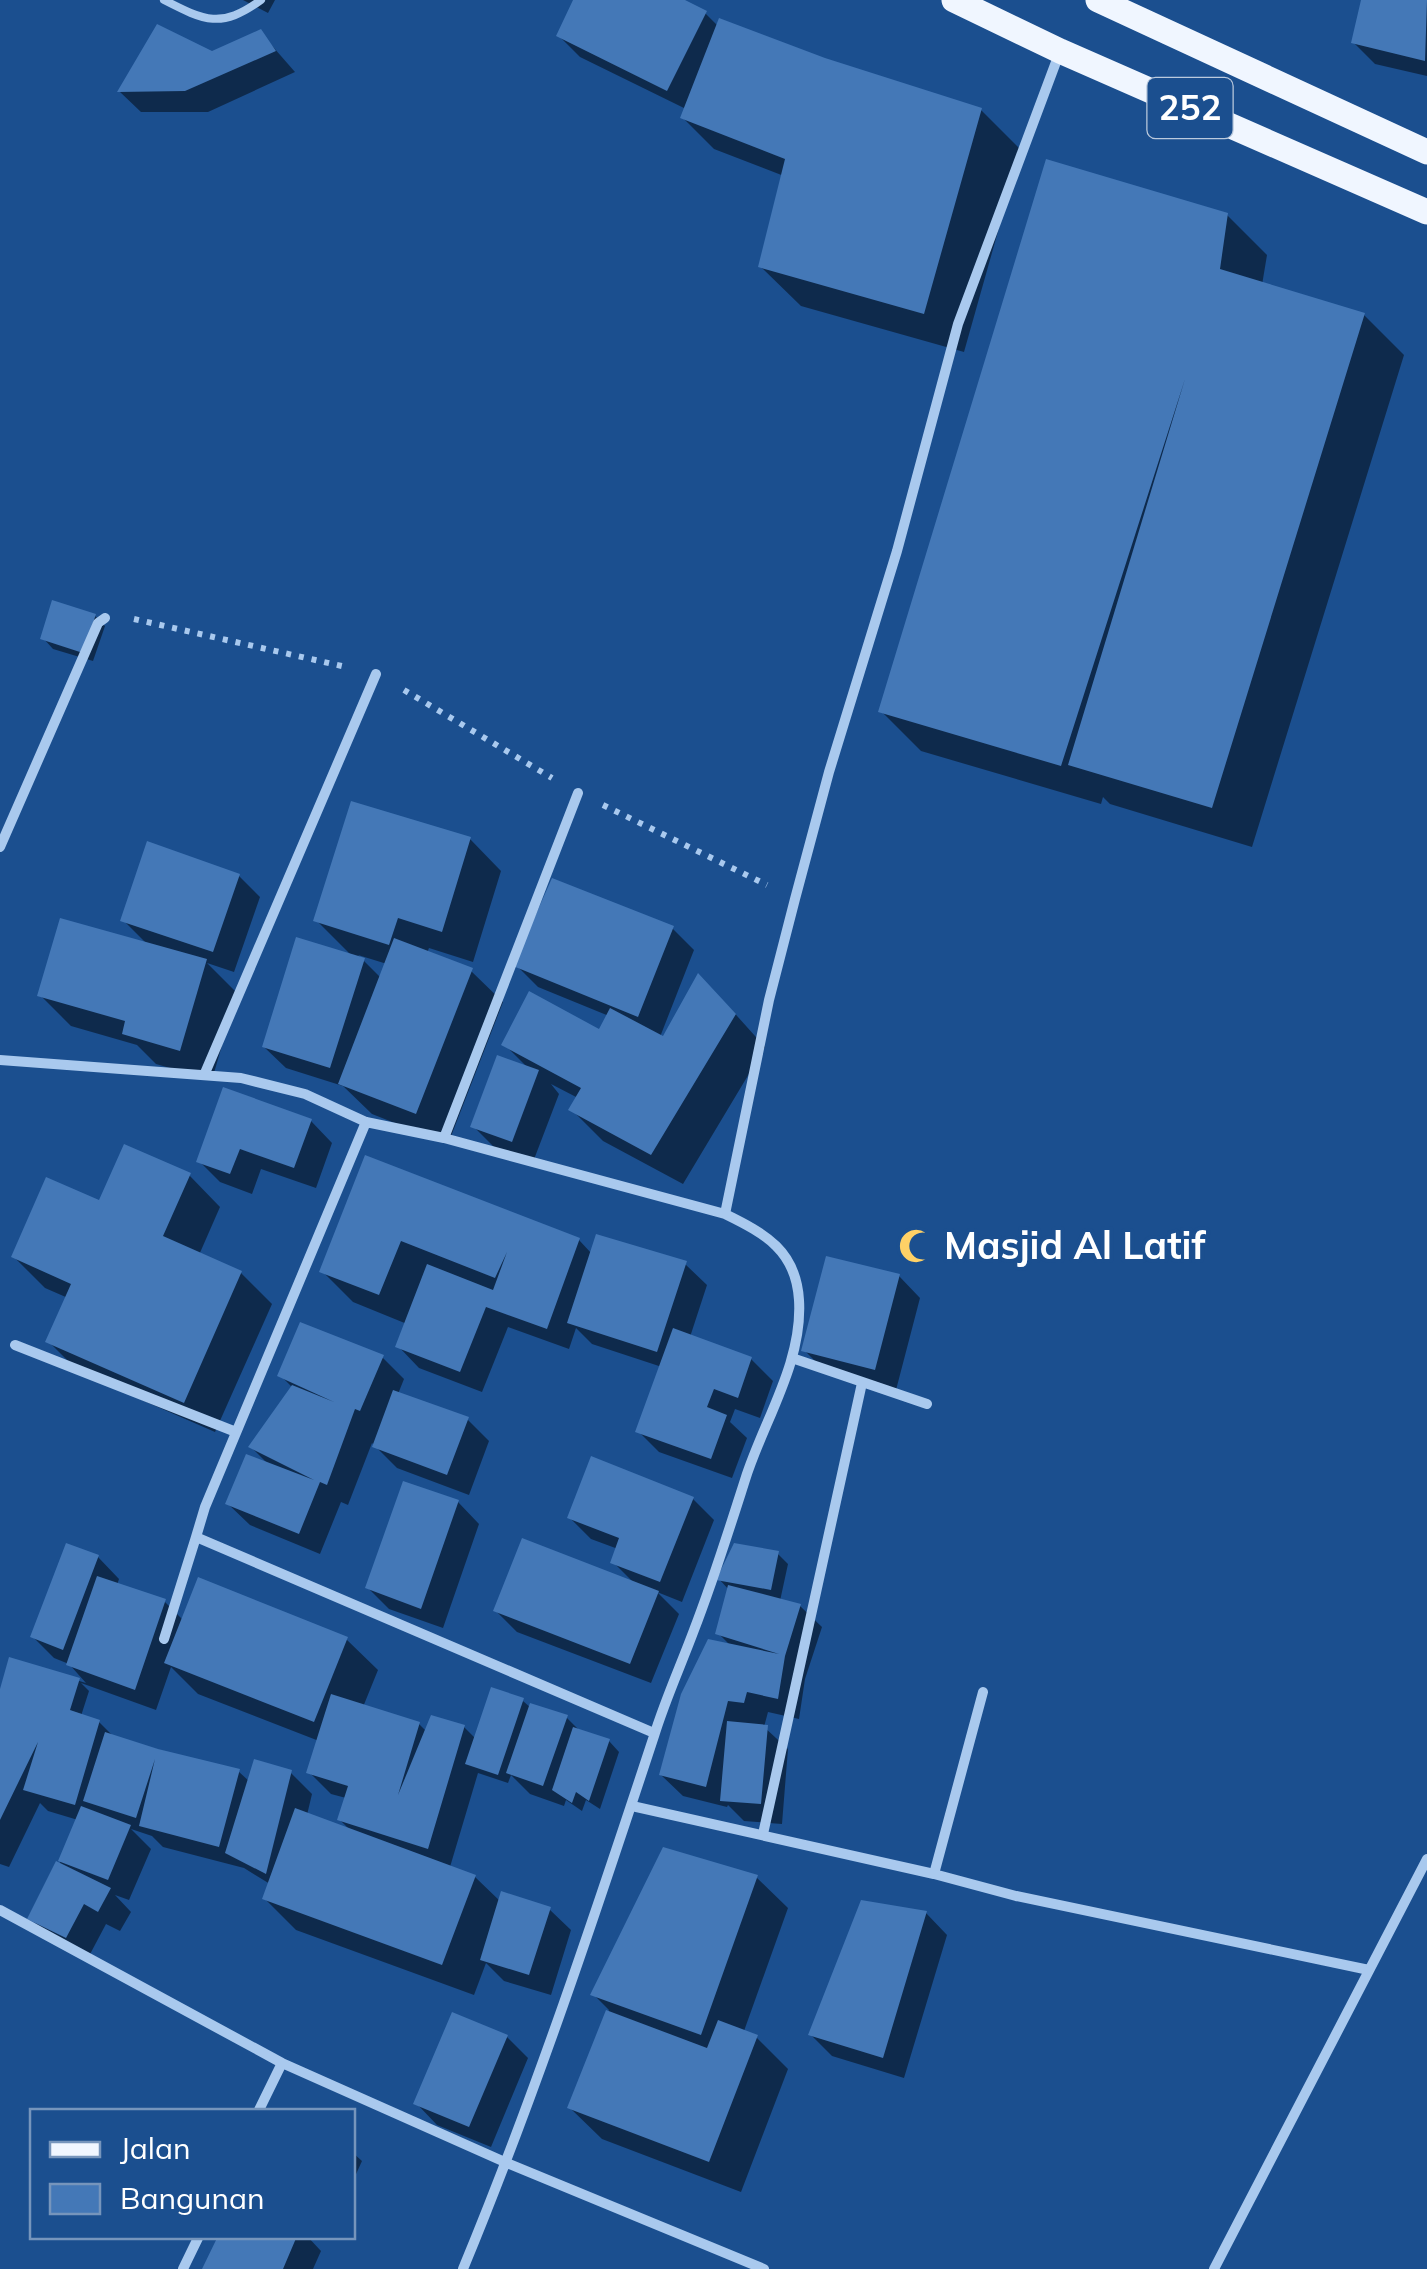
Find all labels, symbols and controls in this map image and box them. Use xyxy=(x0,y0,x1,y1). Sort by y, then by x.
road number: 252 xyxy=(1148,78,1232,138)
place label: Masjid Al Latif xyxy=(944,1221,1206,1269)
mosque icon: Masjid Al Latif xyxy=(897,1227,935,1265)
legend xyxy=(30,2109,355,2239)
text: Jalan xyxy=(120,2129,191,2167)
text: Bangunan xyxy=(120,2179,265,2217)

